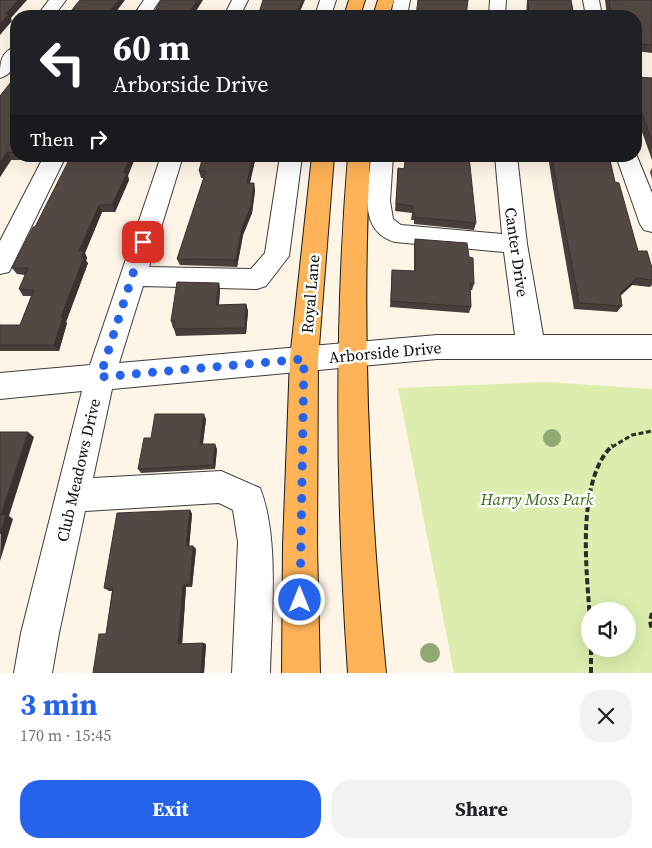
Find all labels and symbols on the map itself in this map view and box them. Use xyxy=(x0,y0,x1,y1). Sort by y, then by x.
street label: Canter Drive xyxy=(500,206,534,298)
pin xyxy=(122,221,164,263)
street label: Royal Lane xyxy=(296,254,324,334)
street label: Arborside Drive xyxy=(328,336,442,368)
street label: Club Meadows Drive xyxy=(51,396,105,544)
park label: Harry Moss Park xyxy=(480,488,594,510)
position arrow xyxy=(273,573,325,625)

